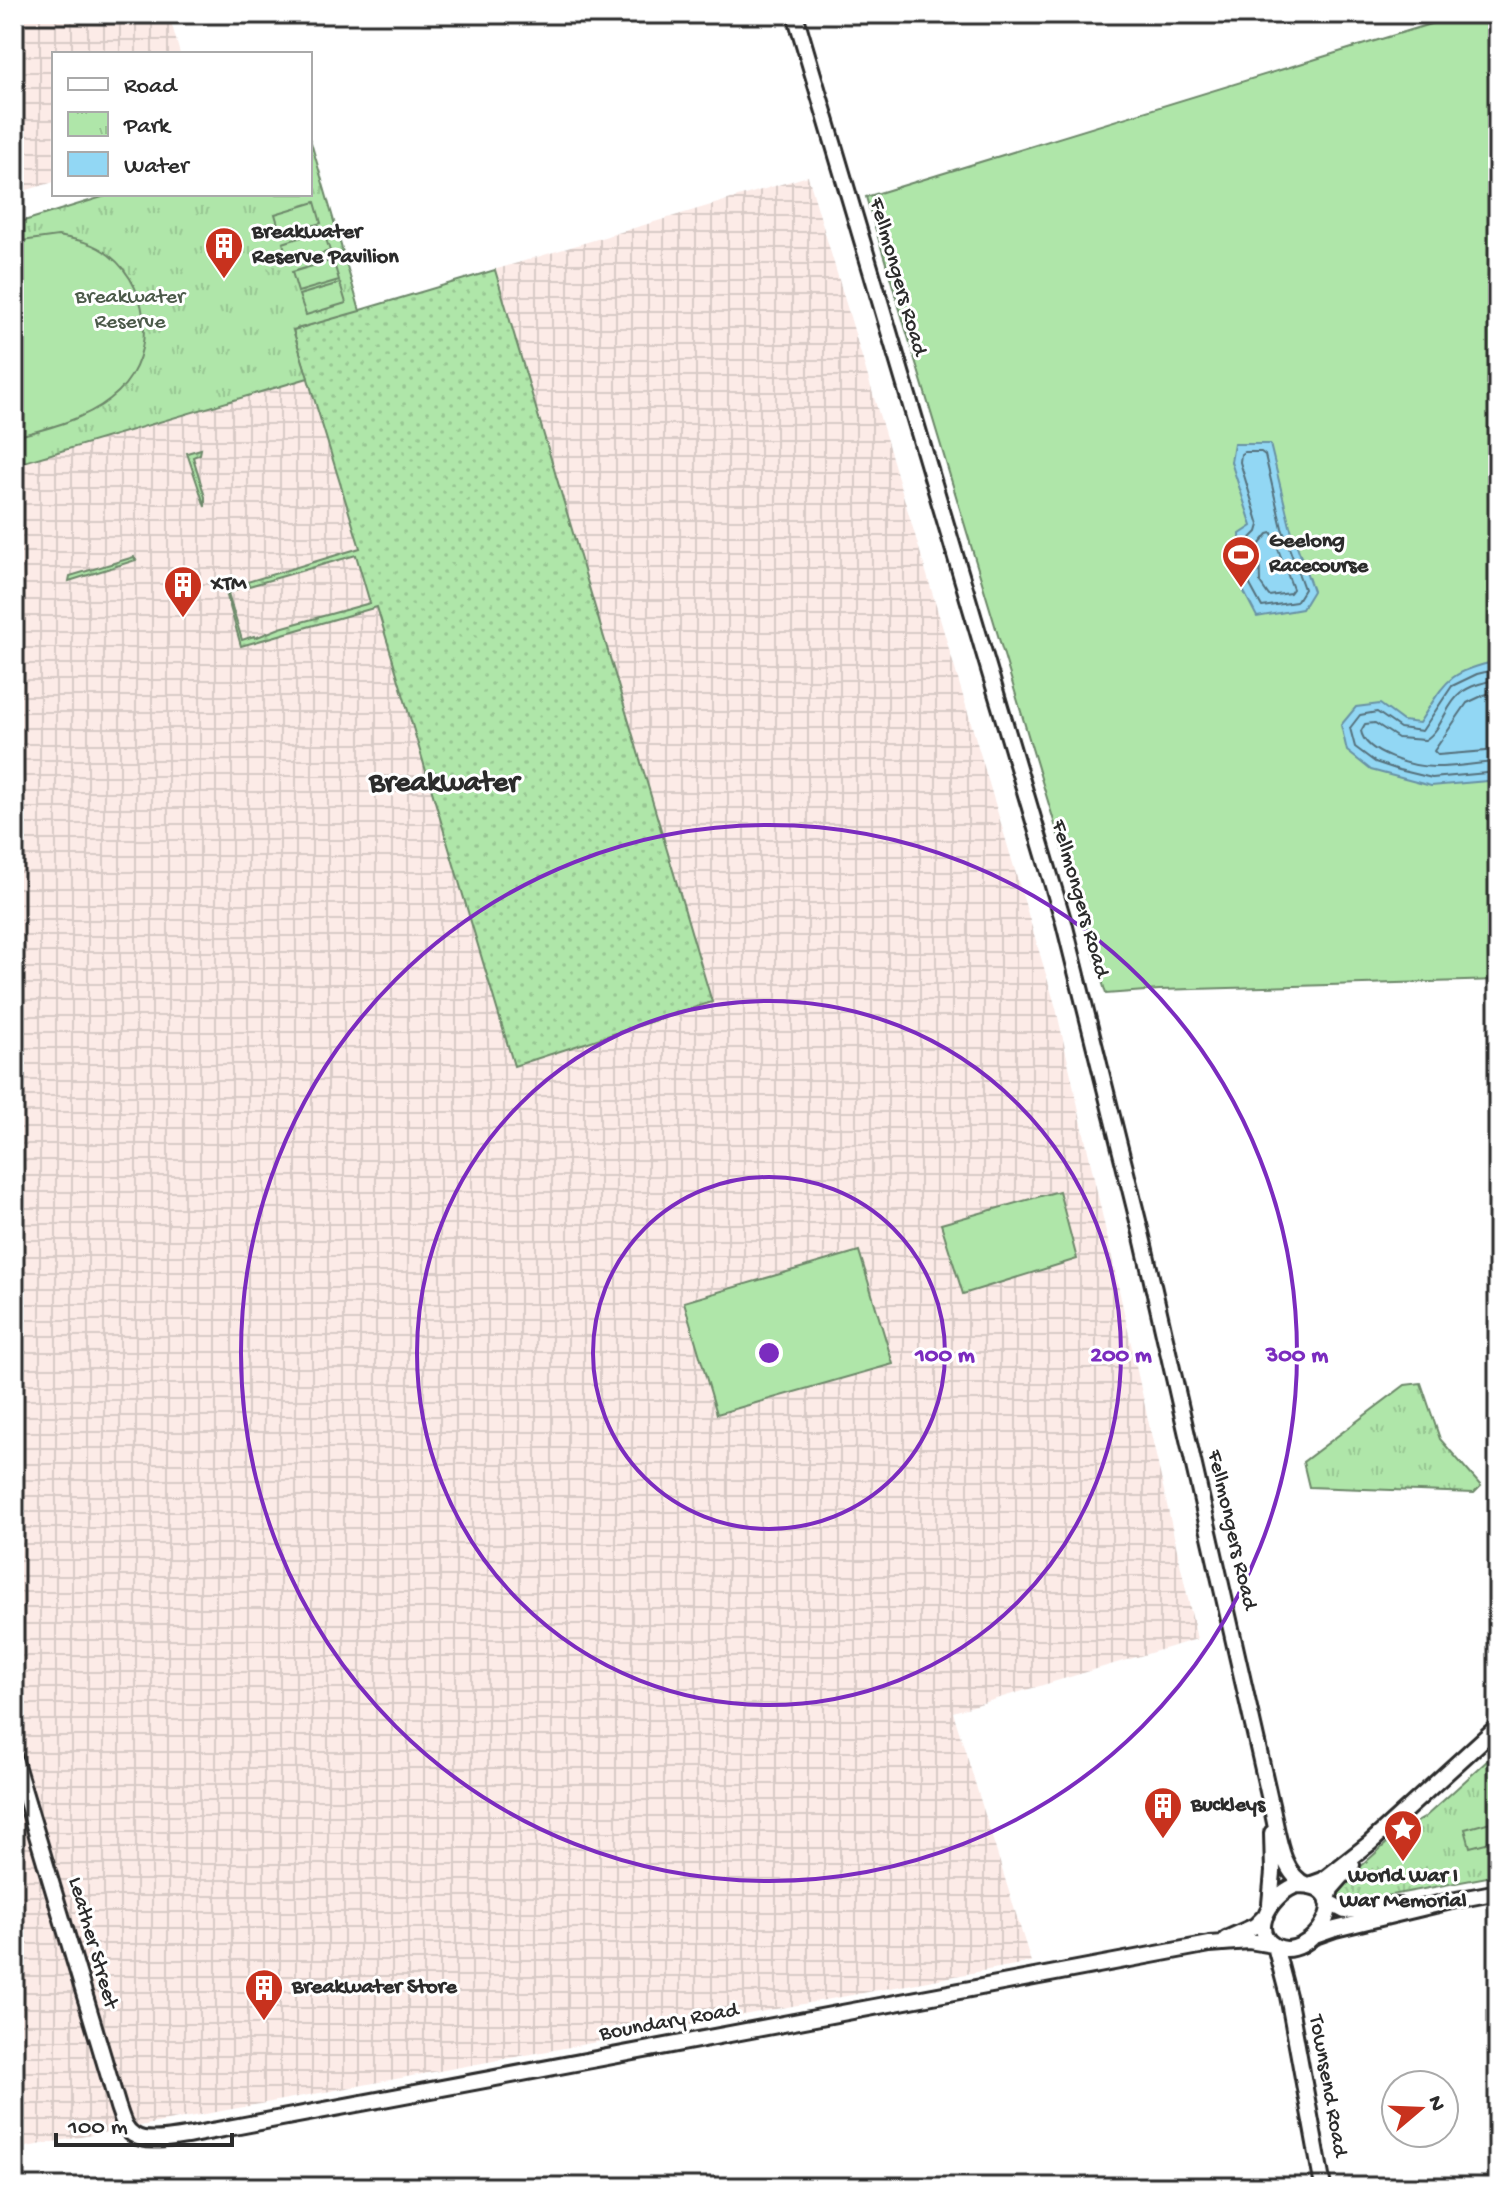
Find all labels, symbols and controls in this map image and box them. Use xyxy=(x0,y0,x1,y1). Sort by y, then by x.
legend xyxy=(52,52,312,196)
text: Road xyxy=(124,73,178,102)
text: Park xyxy=(123,113,172,142)
text: Water xyxy=(124,153,191,182)
street label: Fellmongers Road xyxy=(862,194,933,361)
place label: Breakwater Reserve Pavilion xyxy=(251,220,399,271)
building icon: Breakwater Reserve Pavilion xyxy=(203,225,245,280)
park label: Breakwater Reserve xyxy=(74,285,187,336)
place label: Geelong Racecourse xyxy=(1268,529,1369,580)
sports icon: Geelong Racecourse xyxy=(1220,534,1262,589)
building icon: XTM xyxy=(162,564,204,619)
place label: XTM xyxy=(210,572,247,598)
district label: Breakwater xyxy=(368,767,522,802)
street label: Fellmongers Road xyxy=(1044,816,1115,983)
centre of rings xyxy=(755,1339,783,1367)
text: 100 m xyxy=(914,1342,975,1371)
text: 200 m xyxy=(1090,1342,1152,1371)
text: 300 m xyxy=(1265,1342,1328,1371)
street label: Fellmongers Road xyxy=(1200,1447,1262,1614)
building icon: Buckleys xyxy=(1142,1785,1184,1840)
place label: Buckleys xyxy=(1190,1793,1267,1819)
place icon: World War I War Memorial xyxy=(1382,1808,1424,1863)
place label: World War I War Memorial xyxy=(1338,1864,1467,1915)
street label: Leather Street xyxy=(61,1874,124,2014)
building icon: Breakwater Store xyxy=(243,1967,285,2022)
place label: Breakwater Store xyxy=(291,1975,457,2001)
street label: Boundary Road xyxy=(597,1998,742,2048)
street label: Townsend Road xyxy=(1301,2011,1353,2161)
north arrow xyxy=(1380,2069,1460,2149)
text: N xyxy=(1420,2093,1450,2115)
scale bar xyxy=(56,2097,232,2147)
text: 100 m xyxy=(67,2114,128,2143)

